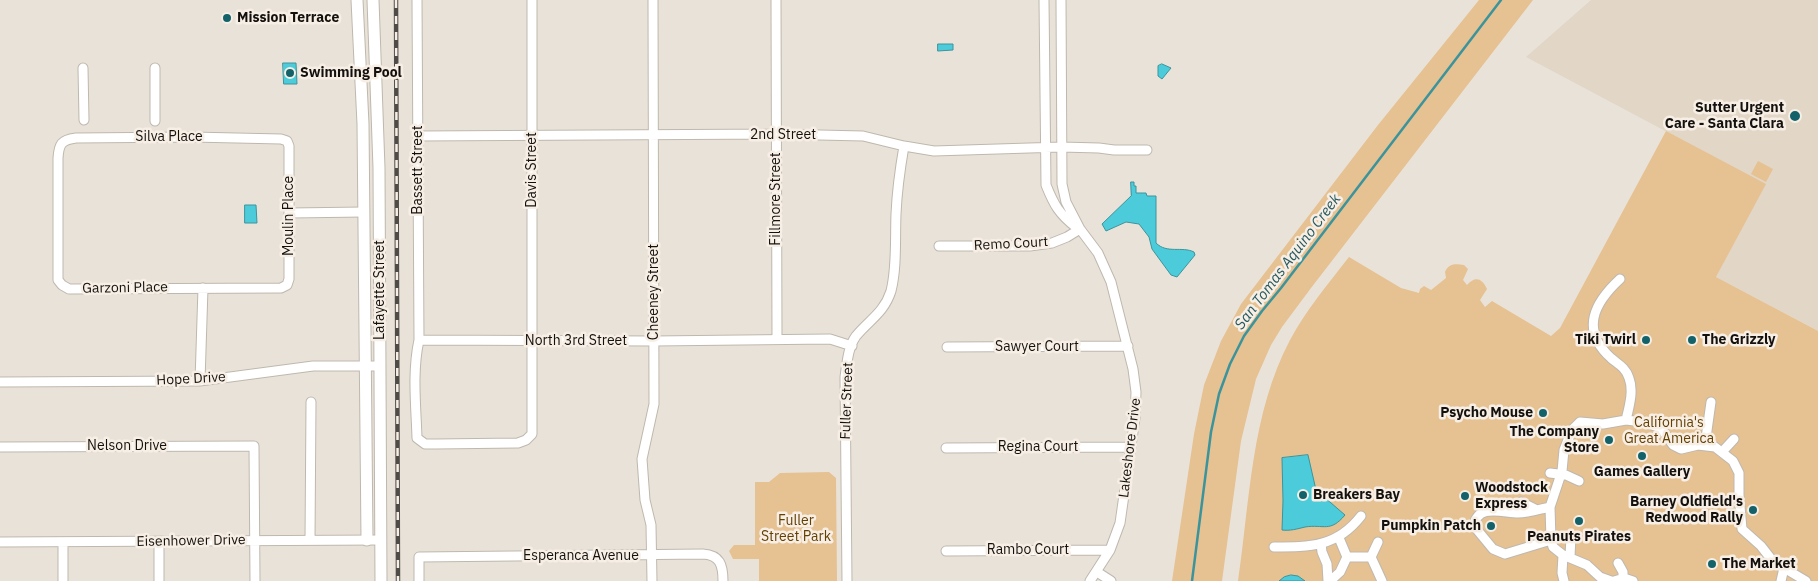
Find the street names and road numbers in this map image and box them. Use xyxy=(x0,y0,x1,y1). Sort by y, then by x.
street label: Bassett Street xyxy=(410,125,426,215)
street label: 2nd Street xyxy=(750,127,816,143)
street label: Silva Place xyxy=(135,129,203,145)
street label: Davis Street xyxy=(524,132,540,208)
street label: Fillmore Street xyxy=(768,152,784,246)
street label: Moulin Place xyxy=(281,176,297,256)
street label: Remo Court xyxy=(973,234,1049,254)
street label: Lafayette Street xyxy=(372,240,388,340)
street label: Cheeney Street xyxy=(646,244,662,340)
street label: Garzoni Place xyxy=(82,279,168,297)
street label: North 3rd Street xyxy=(525,333,627,349)
street label: Sawyer Court xyxy=(995,339,1079,355)
street label: Fuller Street xyxy=(837,362,857,440)
street label: Hope Drive xyxy=(156,369,226,389)
street label: Lakeshore Drive xyxy=(1116,397,1144,499)
street label: Nelson Drive xyxy=(87,438,167,454)
street label: Regina Court xyxy=(998,439,1078,455)
street label: Eisenhower Drive xyxy=(136,532,246,550)
street label: Rambo Court xyxy=(987,542,1069,558)
street label: Esperanca Avenue xyxy=(523,548,639,564)

